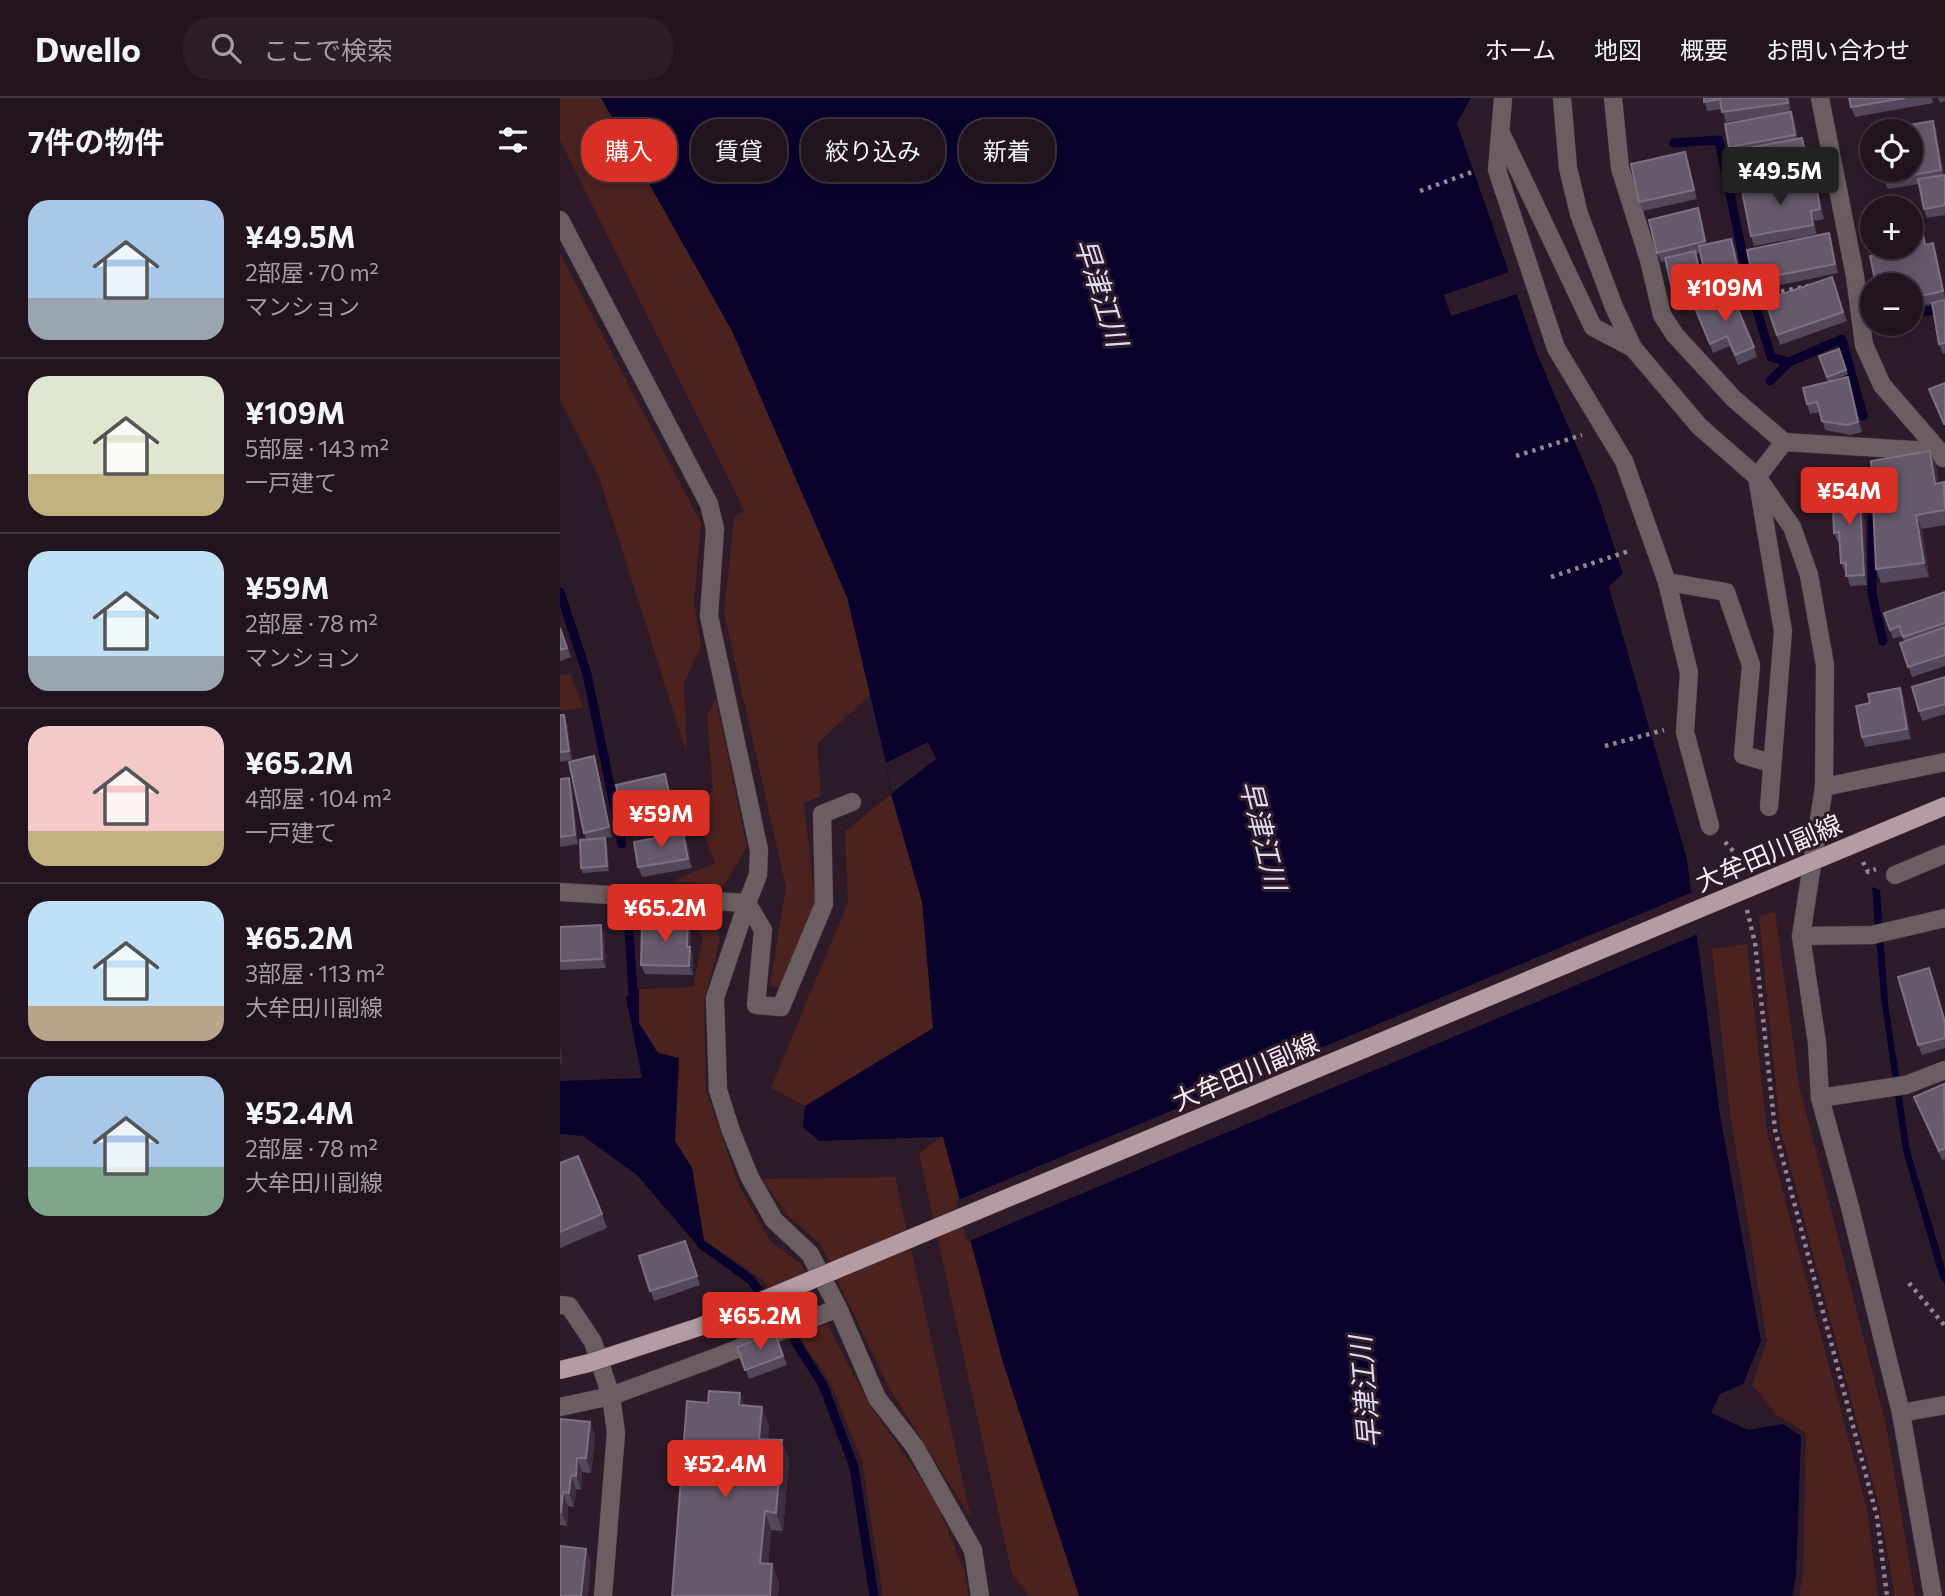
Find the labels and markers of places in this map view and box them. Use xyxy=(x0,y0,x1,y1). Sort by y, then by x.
pin: ¥49.5M xyxy=(1723,148,1837,207)
pin: ¥109M xyxy=(1676,264,1774,324)
pin: ¥54M xyxy=(1808,468,1890,527)
pin: ¥59M xyxy=(620,790,702,850)
pin: ¥65.2M xyxy=(608,884,722,944)
pin: ¥65.2M xyxy=(703,1292,817,1352)
pin: ¥52.4M xyxy=(668,1440,782,1500)

